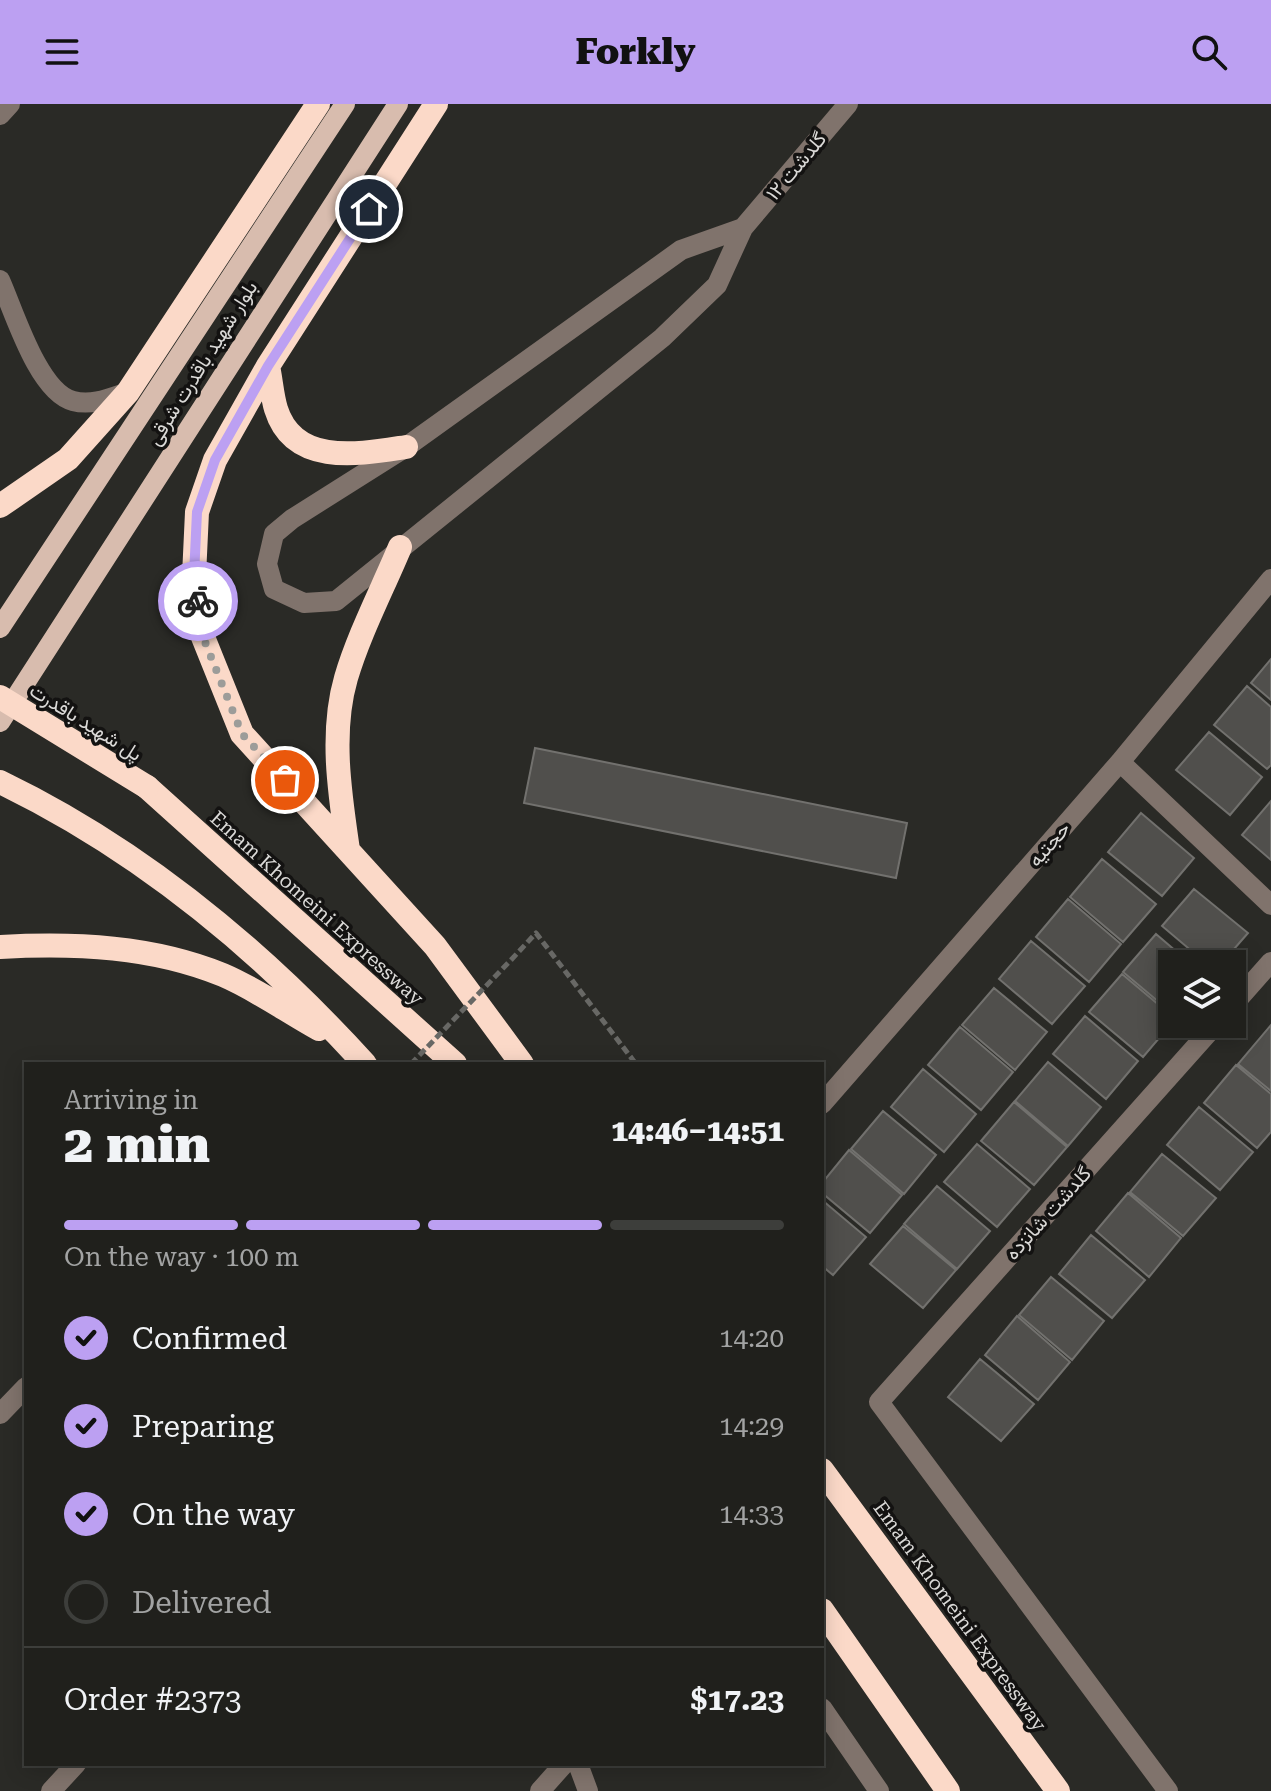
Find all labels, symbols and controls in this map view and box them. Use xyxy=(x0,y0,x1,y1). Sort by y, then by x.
icon: menu xyxy=(40,30,84,74)
icon: search xyxy=(1187,30,1231,74)
text: Forkly xyxy=(575,31,696,73)
street label: گلدشت ۱۲ xyxy=(761,127,831,205)
pin xyxy=(335,175,403,243)
icon: home xyxy=(347,187,391,231)
street label: بلوار شهید باقدرت شرقی xyxy=(142,276,263,450)
courier xyxy=(158,561,238,641)
icon: bike xyxy=(176,579,220,623)
street label: پل شهید باقدرت xyxy=(24,678,147,768)
pin xyxy=(251,746,319,814)
icon: bag xyxy=(263,758,307,802)
street label: Emam Khomeini Expressway xyxy=(205,806,429,1010)
street label: حجتیه xyxy=(1023,817,1075,871)
map controls xyxy=(1158,950,1246,1038)
button: layers xyxy=(1158,950,1246,1038)
text: Arriving in xyxy=(64,1085,198,1115)
text: 14:46–14:51 xyxy=(611,1113,784,1148)
text: 2 min xyxy=(64,1114,210,1175)
street label: گلدشت شانزده xyxy=(1000,1161,1097,1265)
text: On the way · 100 m xyxy=(64,1242,299,1272)
icon: check xyxy=(64,1316,108,1360)
text: Confirmed xyxy=(132,1321,287,1356)
text: 14:20 xyxy=(719,1323,784,1353)
icon: check xyxy=(64,1404,108,1448)
text: Preparing xyxy=(132,1409,274,1444)
text: 14:29 xyxy=(719,1411,784,1441)
icon: check xyxy=(64,1492,108,1536)
street label: Emam Khomeini Expressway xyxy=(868,1496,1052,1736)
text: On the way xyxy=(132,1497,295,1532)
text: 14:33 xyxy=(719,1499,784,1529)
text: Delivered xyxy=(132,1585,271,1620)
text: Order #2373 xyxy=(64,1682,242,1717)
text: $17.23 xyxy=(691,1682,784,1717)

